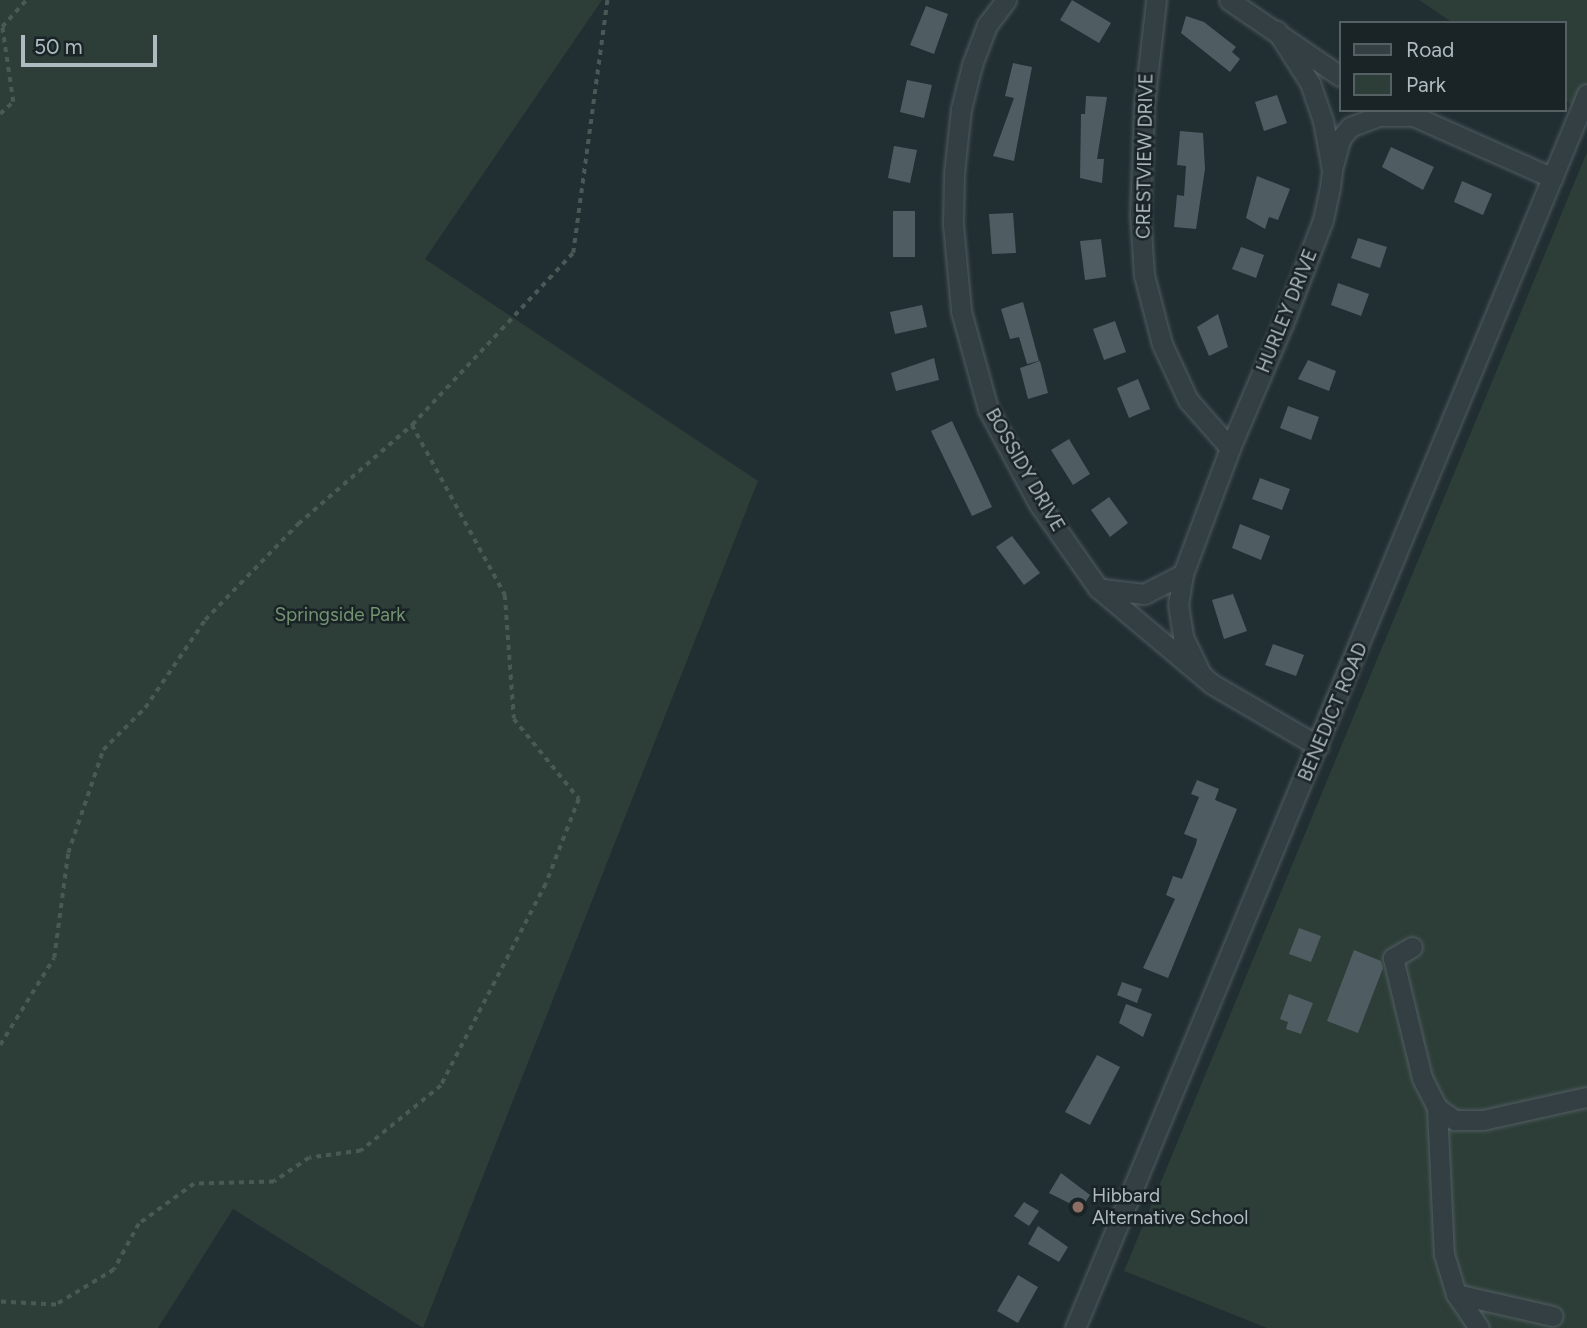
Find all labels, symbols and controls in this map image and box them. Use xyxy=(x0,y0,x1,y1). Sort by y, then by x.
scale bar xyxy=(24,21,161,65)
legend xyxy=(1338,21,1566,112)
text: 50 m xyxy=(34,34,83,59)
text: Road xyxy=(1406,37,1454,62)
text: Park xyxy=(1406,72,1446,97)
street label: CRESTVIEW DRIVE xyxy=(1132,73,1158,239)
street label: HURLEY DRIVE xyxy=(1252,246,1322,376)
street label: BOSSIDY DRIVE xyxy=(981,404,1069,536)
park label: Springside Park xyxy=(274,604,406,626)
street label: BENEDICT ROAD xyxy=(1293,639,1373,785)
place label: Hibbard Alternative School xyxy=(1092,1185,1248,1229)
marker: Hibbard Alternative School xyxy=(1070,1199,1086,1215)

